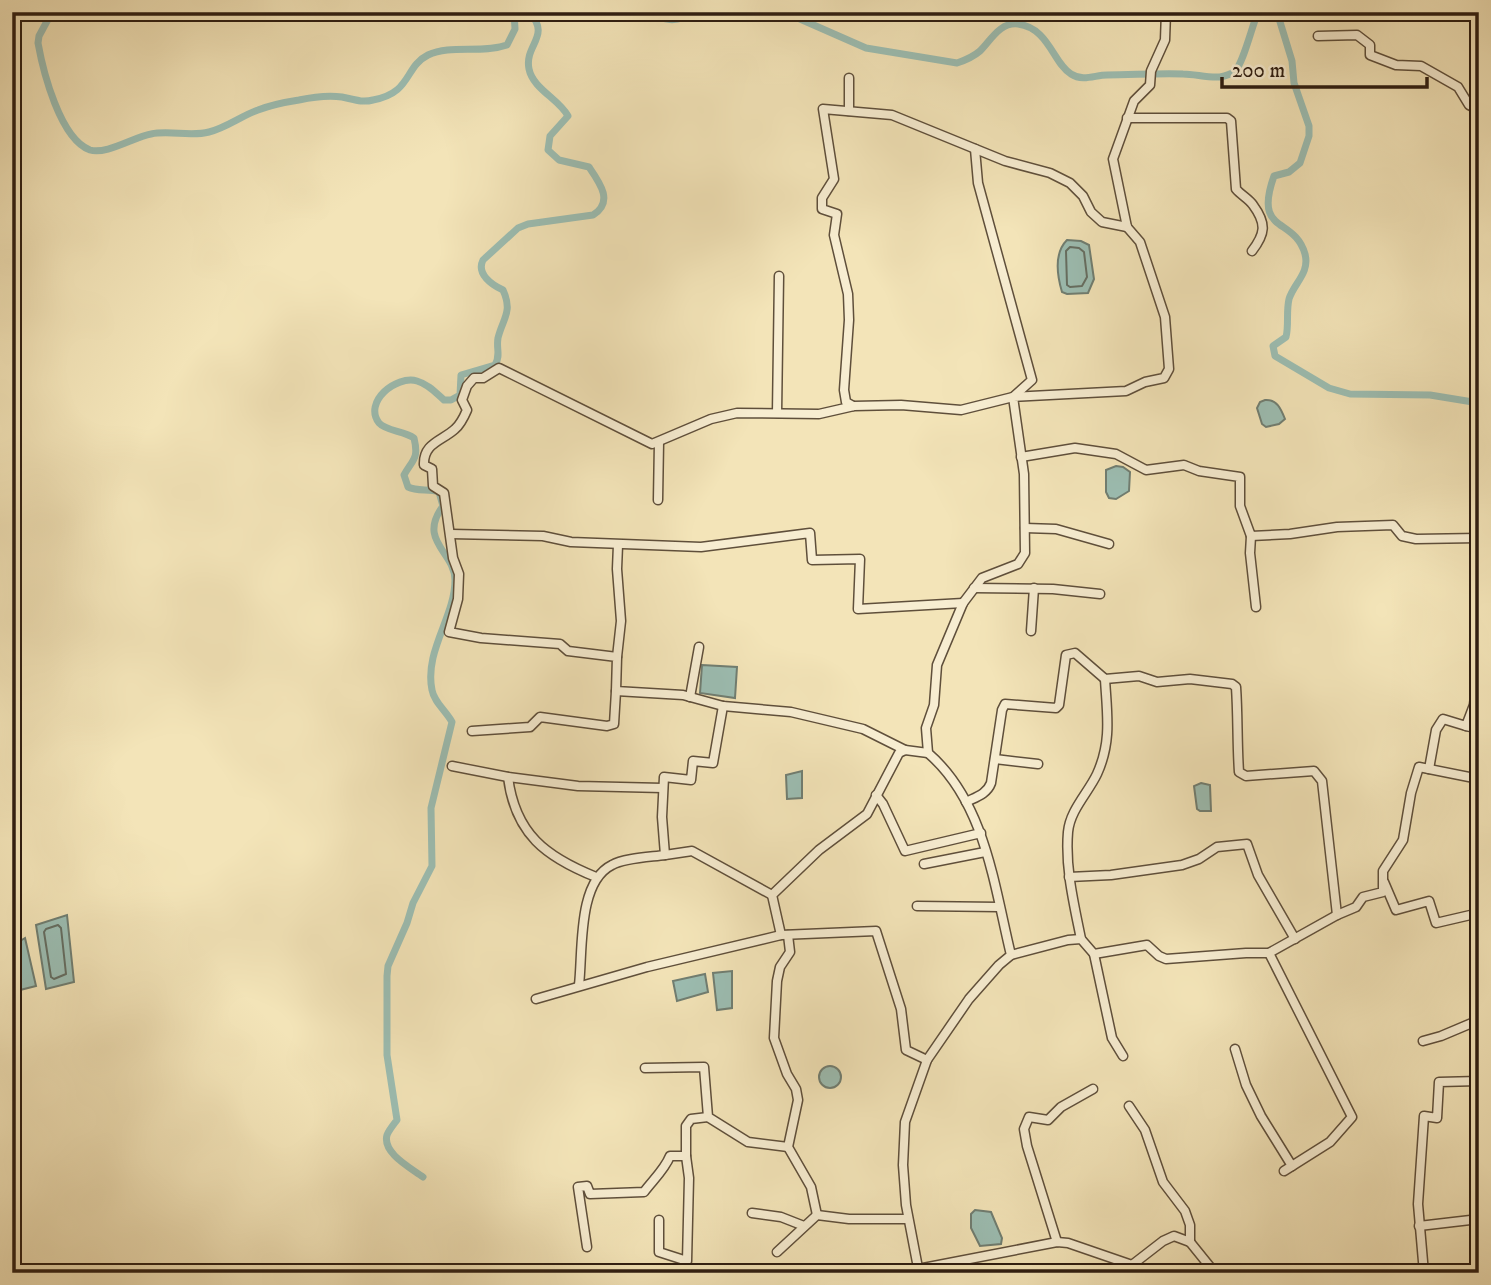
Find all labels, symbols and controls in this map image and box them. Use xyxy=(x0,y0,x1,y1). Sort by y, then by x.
scale bar xyxy=(1222,46,1426,90)
text: 200 m xyxy=(1232,58,1285,84)

